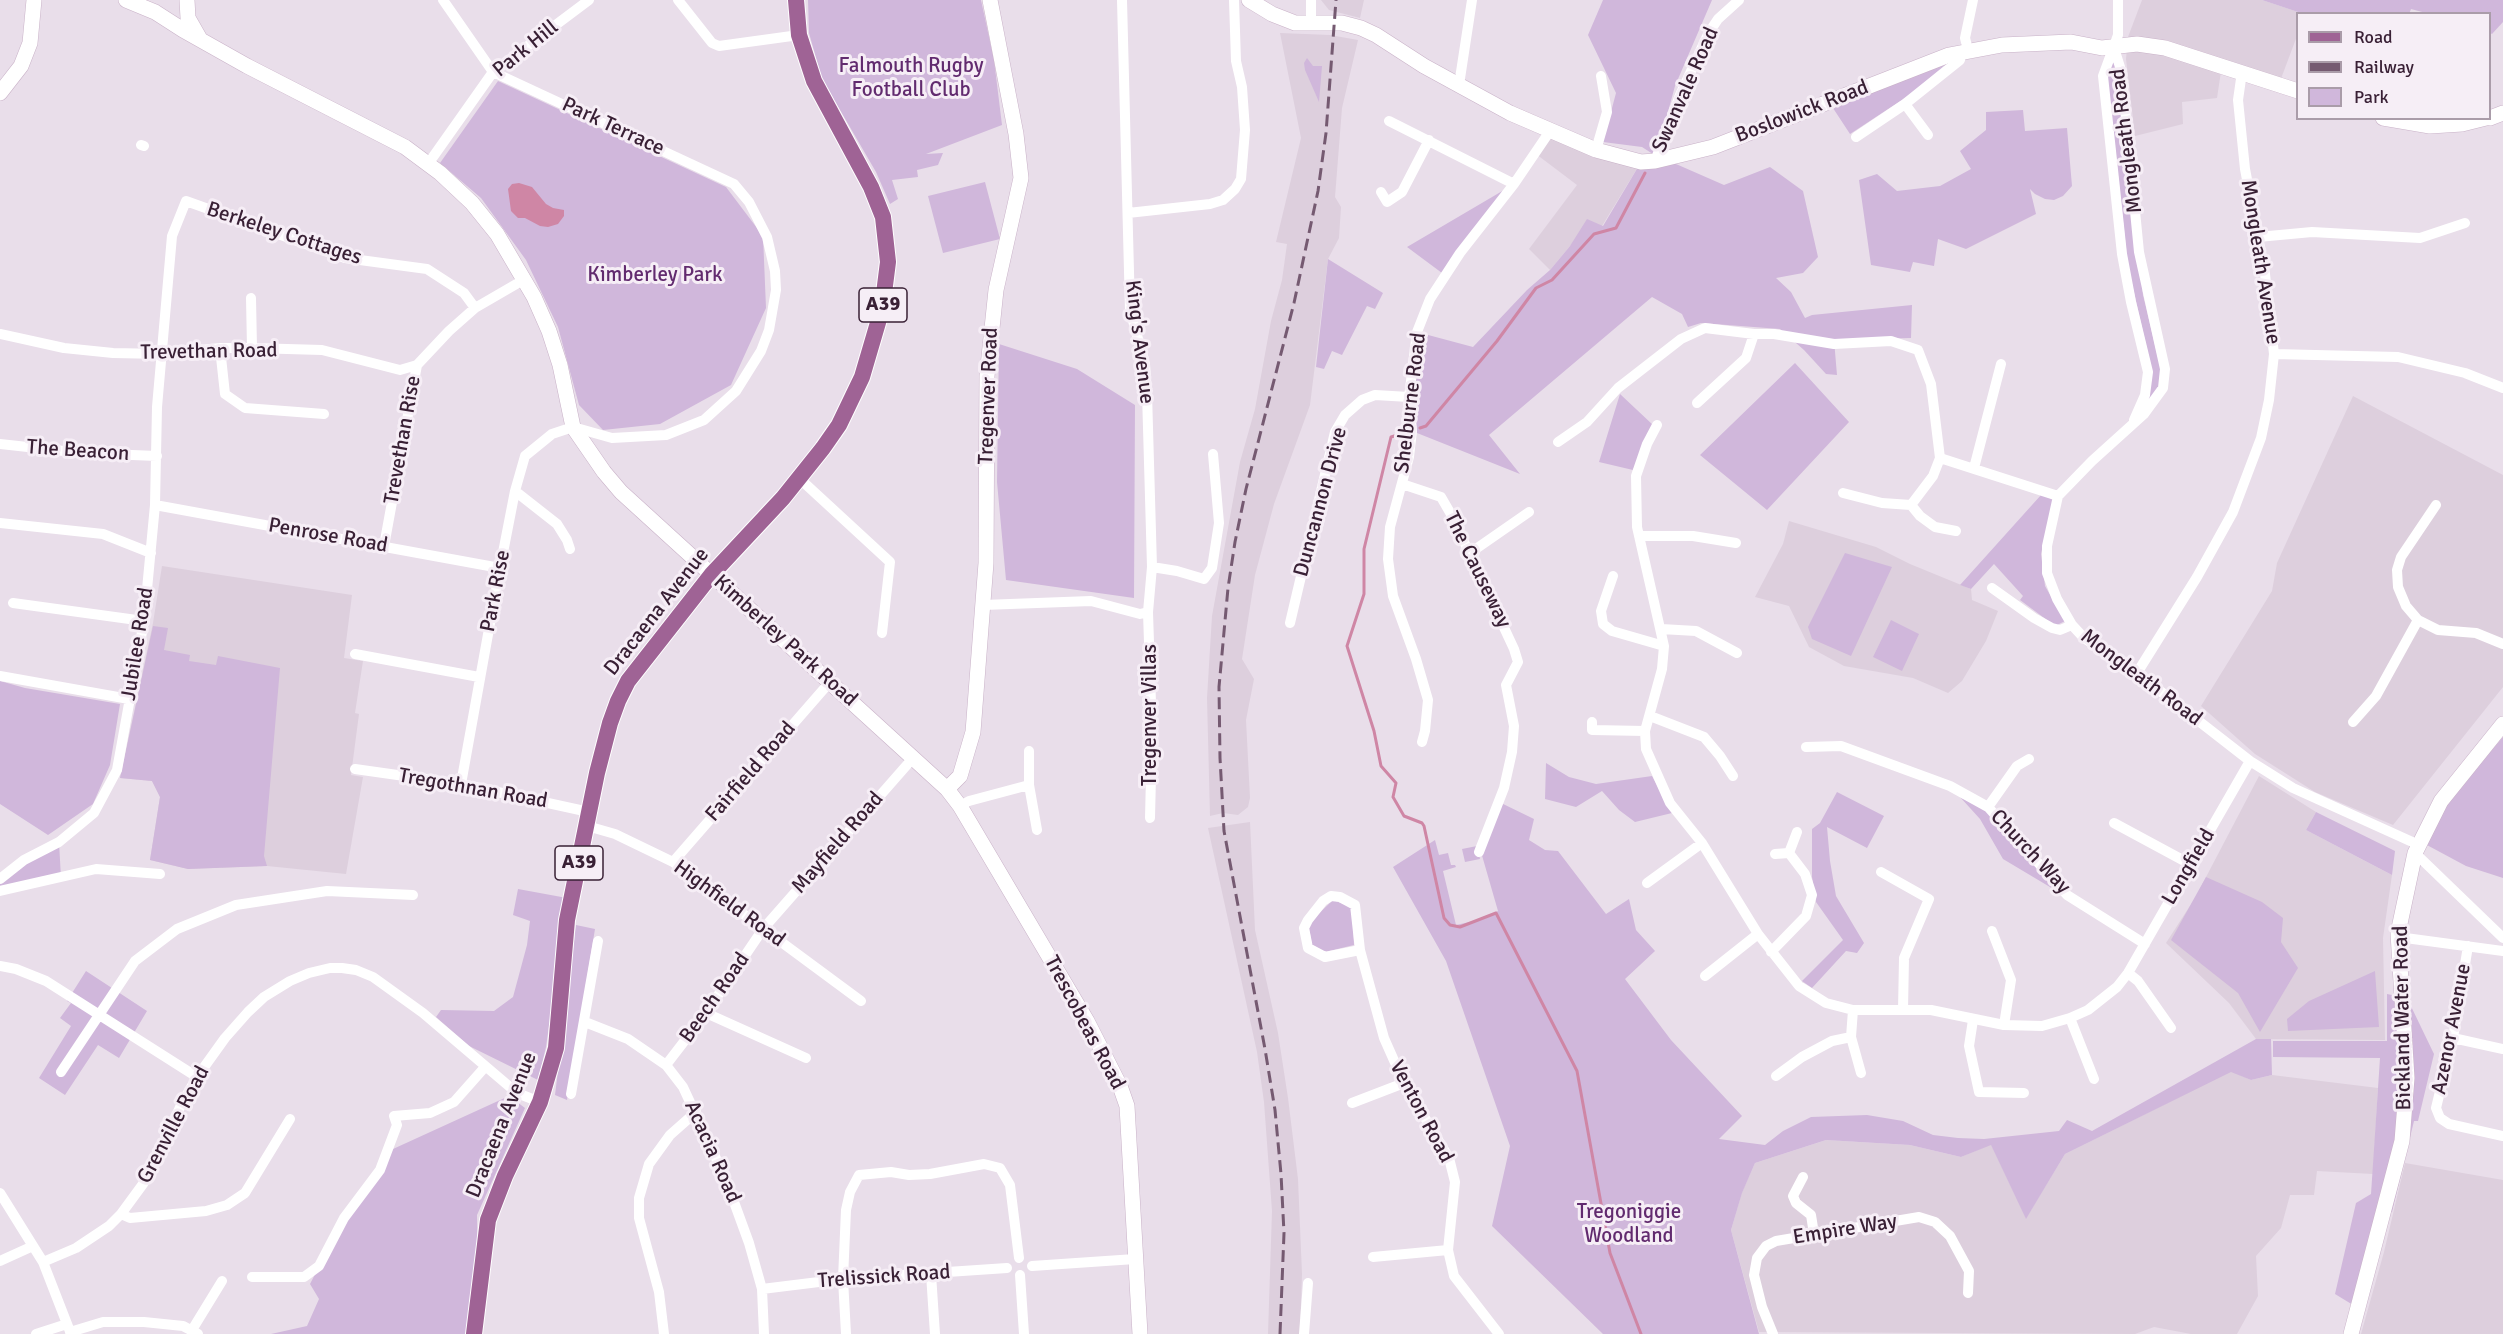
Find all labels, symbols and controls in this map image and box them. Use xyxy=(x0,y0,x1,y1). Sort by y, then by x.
legend xyxy=(2296,12,2491,120)
street label: Park Hill xyxy=(488,15,564,83)
street label: Swanvale Road xyxy=(1647,24,1725,156)
text: Road xyxy=(2354,26,2393,48)
park label: Falmouth Rugby Football Club xyxy=(838,53,984,103)
text: Railway xyxy=(2354,56,2414,78)
street label: Mongleath Road xyxy=(2106,67,2148,215)
street label: Boslowick Road xyxy=(1732,75,1872,149)
text: Park xyxy=(2354,86,2389,108)
street label: Park Terrace xyxy=(558,92,668,162)
street label: Mongleath Avenue xyxy=(2235,178,2285,346)
street label: Berkeley Cottages xyxy=(203,197,365,271)
park label: Kimberley Park xyxy=(587,262,723,288)
street label: King's Avenue xyxy=(1119,279,1159,405)
road number: A39 xyxy=(859,288,907,322)
street label: Tregenver Road xyxy=(974,327,1004,465)
street label: Shelburne Road xyxy=(1390,331,1432,475)
street label: Trevethan Road xyxy=(140,338,278,366)
street label: Trevethan Rise xyxy=(379,374,427,506)
street label: Duncannon Drive xyxy=(1289,424,1353,580)
street label: The Beacon xyxy=(26,435,130,467)
street label: The Causeway xyxy=(1438,508,1516,632)
street label: Penrose Road xyxy=(266,513,390,559)
street label: Dracaena Avenue xyxy=(599,543,715,681)
street label: Park Rise xyxy=(476,548,516,634)
street label: Kimberley Park Road xyxy=(708,570,862,712)
street label: Jubilee Road xyxy=(117,586,159,702)
street label: Mongleath Road xyxy=(2075,624,2207,732)
street label: Tregenver Villas xyxy=(1137,644,1163,786)
street label: Fairfield Road xyxy=(701,717,801,827)
street label: Tregothnan Road xyxy=(397,763,549,815)
street label: Mayfield Road xyxy=(787,787,889,899)
street label: Church Way xyxy=(1985,805,2075,899)
street label: Longfield xyxy=(2157,824,2221,910)
road number: A39 xyxy=(555,846,603,880)
street label: Highfield Road xyxy=(668,855,790,953)
street label: Bickland Water Road xyxy=(2389,925,2417,1111)
street label: Beech Road xyxy=(675,948,755,1048)
street label: Trescobeas Road xyxy=(1038,952,1130,1094)
street label: Azenor Avenue xyxy=(2427,961,2477,1097)
street label: Dracaena Avenue xyxy=(461,1048,543,1202)
street label: Venton Road xyxy=(1384,1057,1458,1167)
street label: Grenville Road xyxy=(132,1062,216,1188)
street label: Acacia Road xyxy=(678,1097,746,1207)
park label: Tregoniggie Woodland xyxy=(1577,1199,1681,1249)
street label: Empire Way xyxy=(1791,1209,1899,1251)
street label: Trelissick Road xyxy=(817,1260,951,1294)

